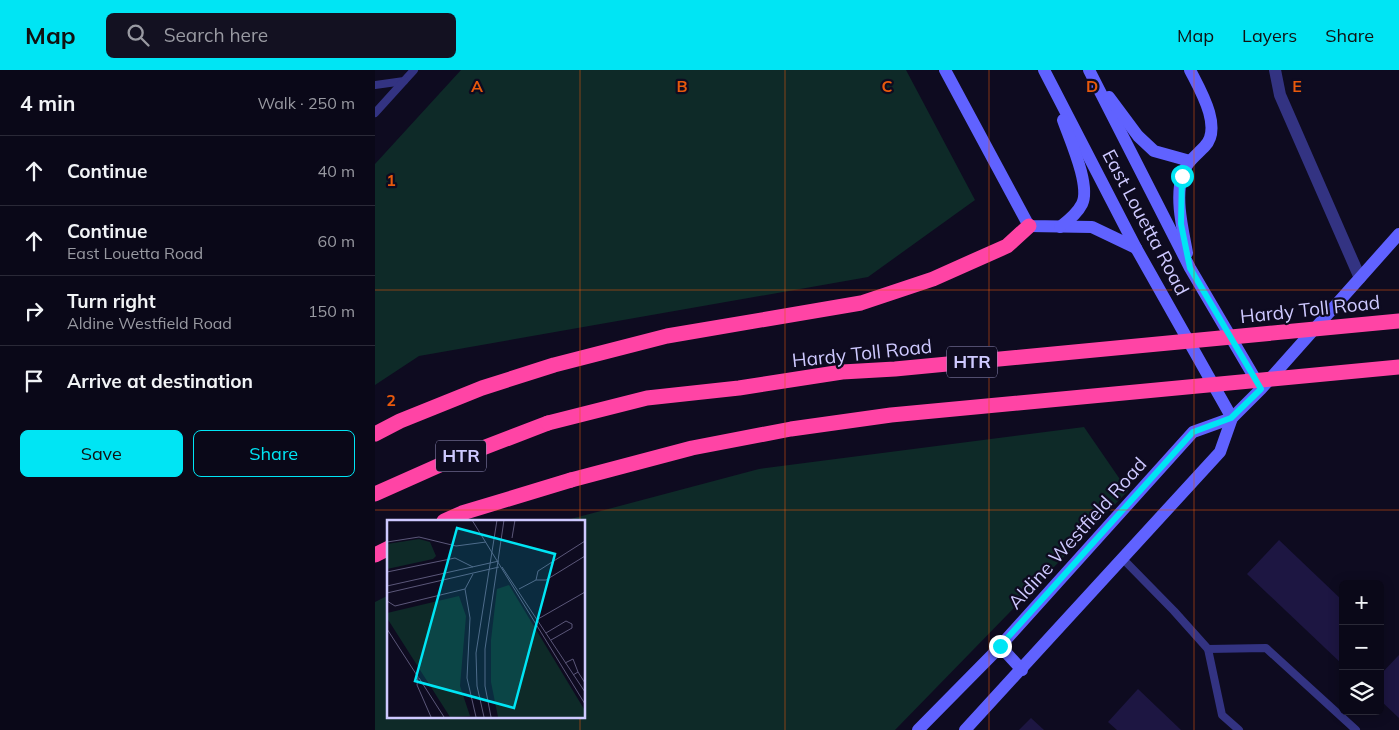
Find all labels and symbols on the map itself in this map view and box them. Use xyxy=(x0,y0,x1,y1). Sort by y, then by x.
text: A xyxy=(471,76,483,96)
text: B xyxy=(676,76,688,96)
text: C xyxy=(882,76,893,96)
text: D xyxy=(1086,76,1098,96)
text: E xyxy=(1292,76,1302,96)
street label: East Louetta Road xyxy=(1097,145,1195,299)
route start xyxy=(1171,165,1194,188)
text: 1 xyxy=(386,170,396,190)
street label: Hardy Toll Road xyxy=(1239,290,1381,328)
street label: Hardy Toll Road xyxy=(791,334,933,372)
road number: HTR xyxy=(947,346,997,378)
text: 2 xyxy=(386,390,396,410)
road number: HTR xyxy=(436,441,486,472)
street label: Aldine Westfield Road xyxy=(1003,452,1151,614)
inset map xyxy=(387,520,585,718)
route end xyxy=(989,635,1012,658)

